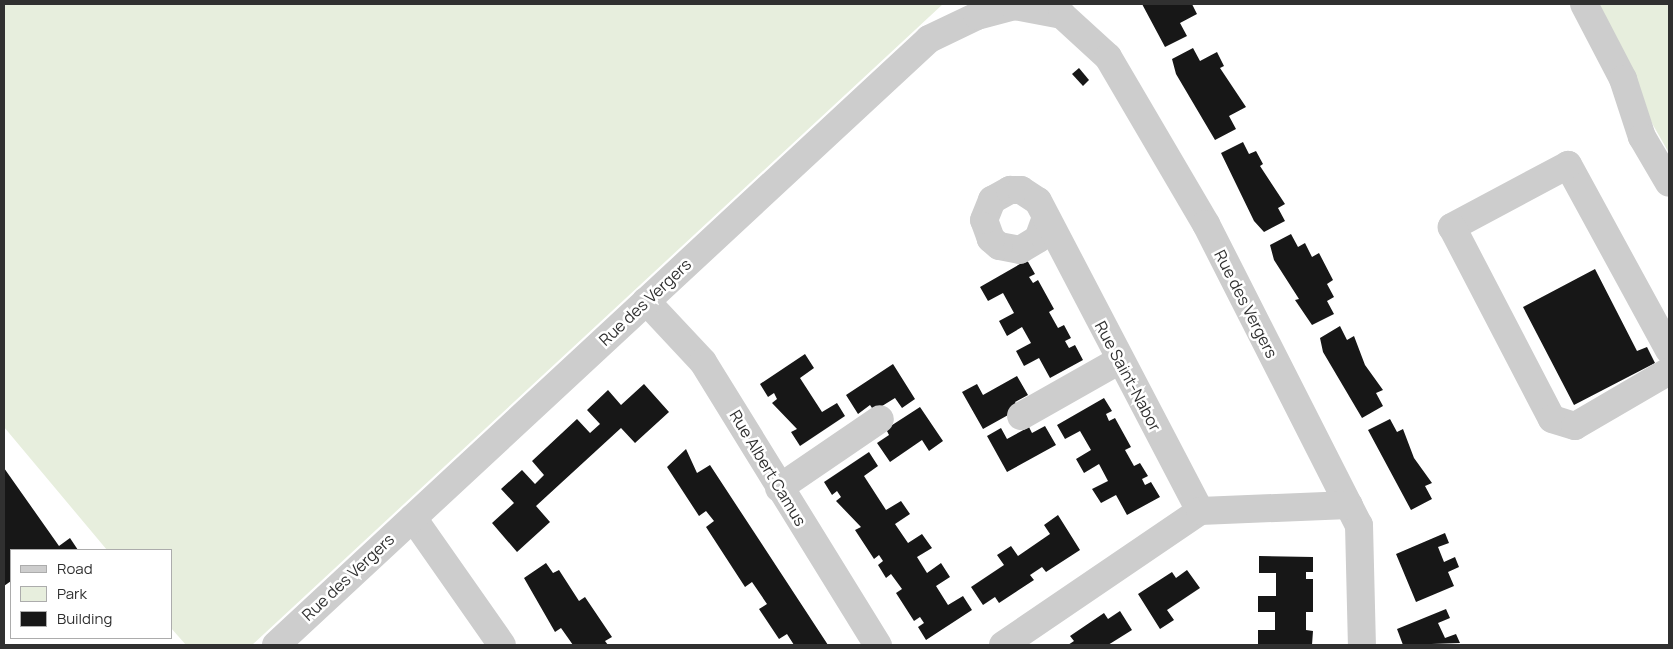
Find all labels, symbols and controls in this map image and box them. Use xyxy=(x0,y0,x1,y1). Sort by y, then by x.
street label: Rue des Vergers xyxy=(1210,247,1282,361)
street label: Rue des Vergers xyxy=(595,254,695,350)
street label: Rue Saint-Nabor xyxy=(1091,318,1165,434)
street label: Rue Albert Camus xyxy=(726,406,810,530)
street label: Rue des Vergers xyxy=(298,529,398,625)
legend xyxy=(10,549,172,639)
text: Road xyxy=(57,558,93,579)
text: Park xyxy=(57,583,87,604)
text: Building xyxy=(57,608,112,629)

